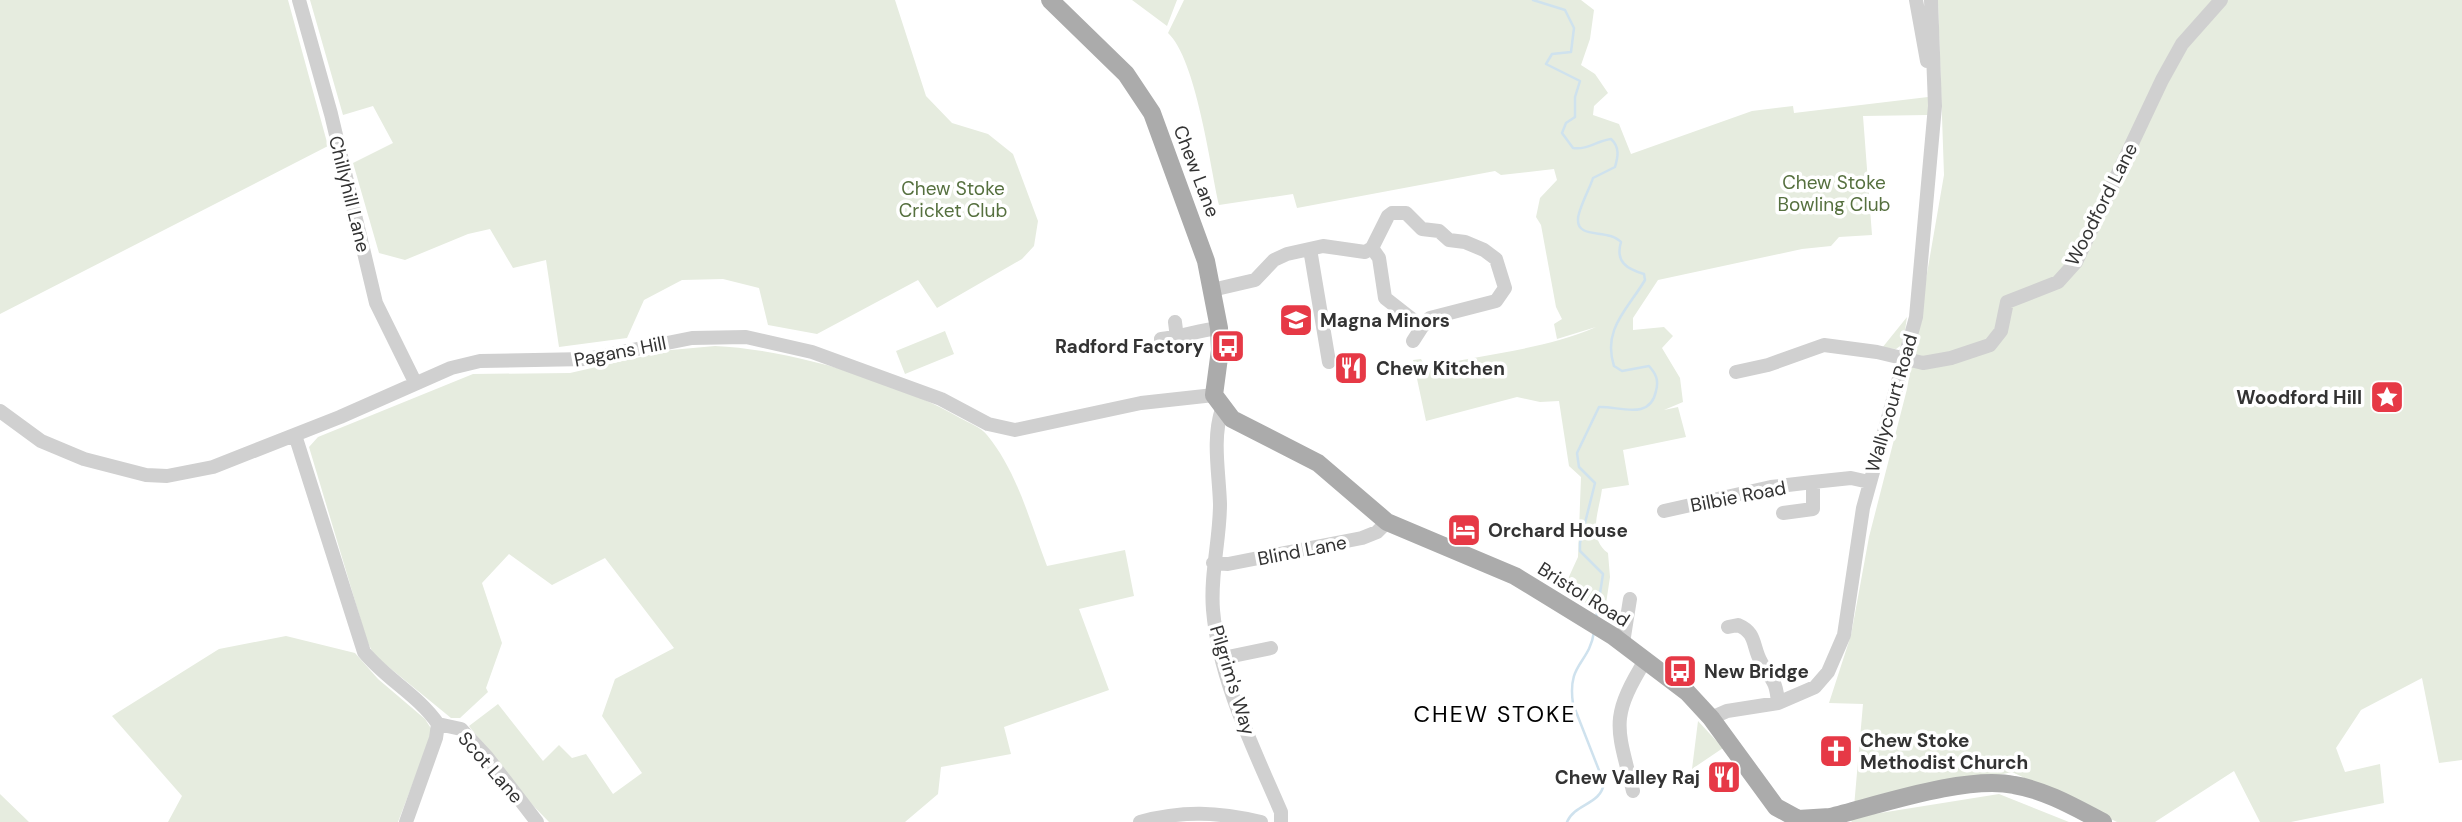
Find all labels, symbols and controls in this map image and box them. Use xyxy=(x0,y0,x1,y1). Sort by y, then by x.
street label: Chew Lane xyxy=(1168,122,1226,221)
street label: Chillyhill Lane xyxy=(323,133,376,255)
street label: Woodford Lane xyxy=(2060,138,2143,270)
park label: Chew Stoke Bowling Club xyxy=(1778,170,1890,217)
park label: Chew Stoke Cricket Club xyxy=(899,176,1007,223)
school or university icon: Magna Minors xyxy=(1277,301,1315,339)
place label: Magna Minors xyxy=(1320,308,1450,333)
bus stop icon: Radford Factory xyxy=(1209,327,1247,365)
street label: Pagans Hill xyxy=(572,330,668,373)
street label: Wallycourt Road xyxy=(1860,331,1923,475)
place label: Radford Factory xyxy=(1055,334,1205,359)
restaurant icon: Chew Kitchen xyxy=(1332,349,1370,387)
place label: Chew Kitchen xyxy=(1376,356,1505,381)
place icon: Woodford Hill xyxy=(2368,378,2406,416)
place label: Woodford Hill xyxy=(2236,385,2362,410)
street label: Bilbie Road xyxy=(1688,475,1788,518)
hotel icon: Orchard House xyxy=(1445,511,1483,549)
place label: Orchard House xyxy=(1488,518,1628,543)
street label: Blind Lane xyxy=(1255,530,1349,571)
street label: Bristol Road xyxy=(1533,556,1635,633)
street label: Pilgrim's Way xyxy=(1204,622,1261,739)
bus stop icon: New Bridge xyxy=(1661,652,1699,690)
place label: New Bridge xyxy=(1704,659,1809,684)
district label: CHEW STOKE xyxy=(1414,699,1576,729)
street label: Scot Lane xyxy=(453,726,529,808)
place label: Chew Stoke Methodist Church xyxy=(1860,728,2028,775)
church icon: Chew Stoke Methodist Church xyxy=(1817,732,1855,770)
restaurant icon: Chew Valley Raj xyxy=(1705,758,1743,796)
place label: Chew Valley Raj xyxy=(1555,765,1700,790)

